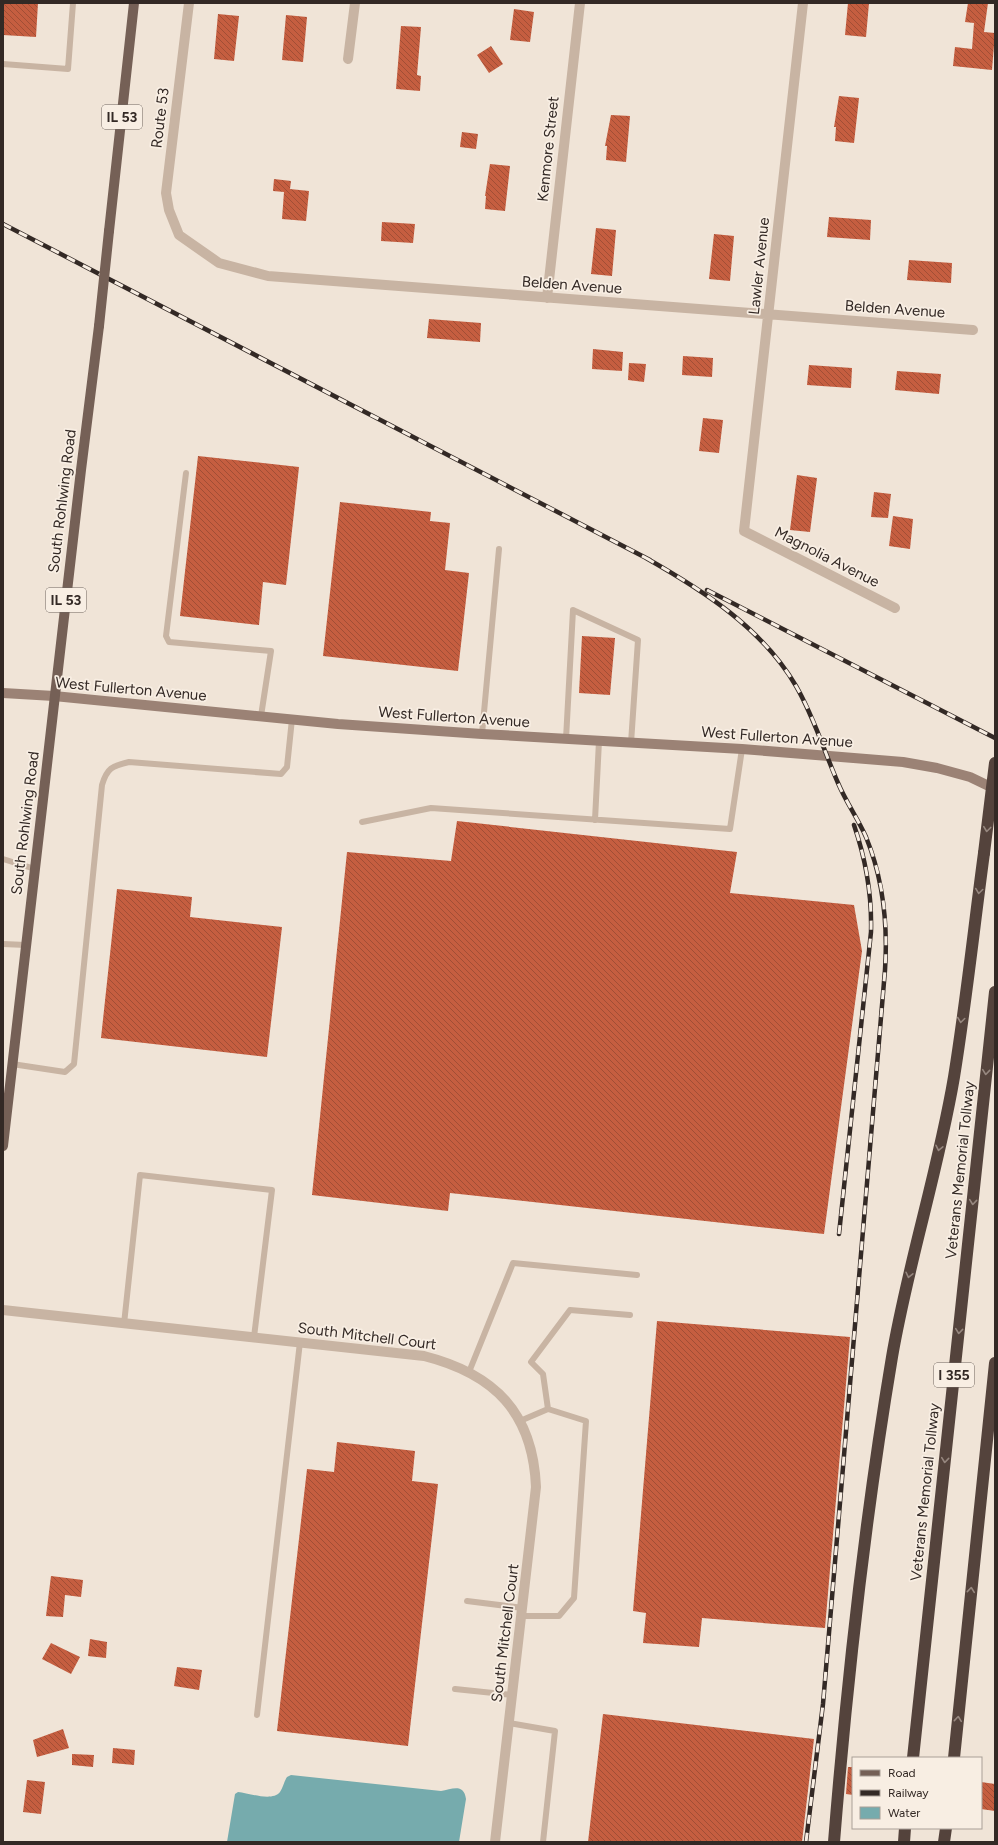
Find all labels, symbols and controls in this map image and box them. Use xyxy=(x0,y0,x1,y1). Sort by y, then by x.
street label: Route 53 xyxy=(147,87,173,149)
street label: Kenmore Street xyxy=(534,95,563,203)
road number: IL 53 xyxy=(102,105,142,129)
street label: Lawler Avenue xyxy=(745,216,773,316)
street label: Belden Avenue xyxy=(521,273,623,297)
street label: Belden Avenue xyxy=(844,297,946,321)
street label: South Rohlwing Road xyxy=(44,428,80,574)
street label: Magnolia Avenue xyxy=(772,523,882,591)
road number: IL 53 xyxy=(46,588,86,612)
street label: West Fullerton Avenue xyxy=(55,673,207,705)
street label: West Fullerton Avenue xyxy=(378,703,530,731)
street label: West Fullerton Avenue xyxy=(701,723,853,751)
street label: South Rohlwing Road xyxy=(7,750,43,896)
one-way arrow xyxy=(983,826,992,832)
one-way arrow xyxy=(975,888,984,894)
one-way arrow xyxy=(957,1017,966,1023)
one-way arrow xyxy=(982,1069,991,1075)
street label: Veterans Memorial Tollway xyxy=(942,1080,978,1260)
one-way arrow xyxy=(935,1145,944,1151)
one-way arrow xyxy=(968,1198,977,1205)
one-way arrow xyxy=(905,1271,913,1278)
street label: South Mitchell Court xyxy=(297,1319,438,1353)
one-way arrow xyxy=(955,1328,964,1334)
road number: I 355 xyxy=(934,1363,974,1387)
street label: Veterans Memorial Tollway xyxy=(907,1402,943,1582)
one-way arrow xyxy=(941,1457,950,1463)
street label: South Mitchell Court xyxy=(488,1562,522,1703)
one-way arrow xyxy=(967,1587,976,1593)
one-way arrow xyxy=(953,1716,962,1722)
legend xyxy=(852,1757,982,1829)
text: Road xyxy=(888,1766,916,1780)
text: Railway xyxy=(888,1786,929,1800)
text: Water xyxy=(888,1806,920,1820)

